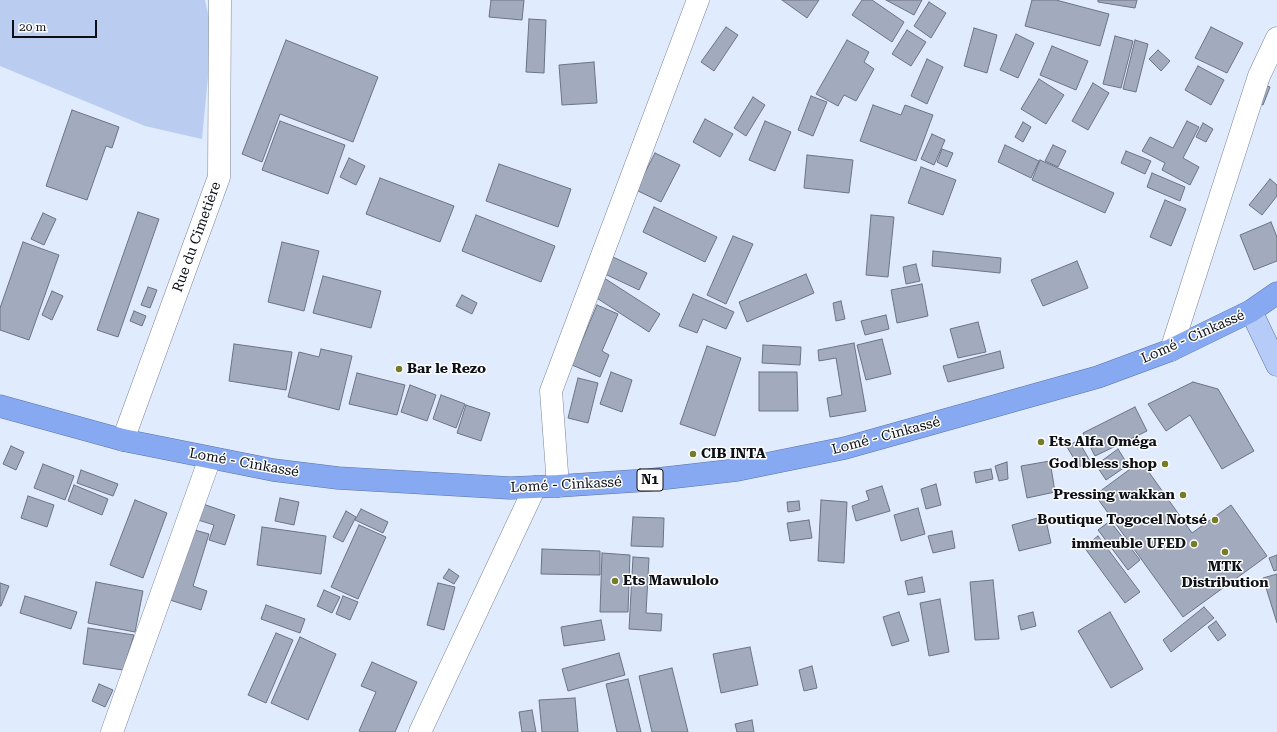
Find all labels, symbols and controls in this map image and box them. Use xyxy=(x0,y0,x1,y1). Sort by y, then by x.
scale bar xyxy=(14,12,99,38)
text: 20 m xyxy=(19,20,46,34)
street label: Rue du Cimetière xyxy=(169,179,225,295)
street label: Lomé - Cinkassé xyxy=(1139,307,1247,367)
place label: Bar le Rezo xyxy=(407,361,486,377)
marker: Bar le Rezo xyxy=(394,364,404,374)
street label: Lomé - Cinkassé xyxy=(830,413,942,459)
place label: Ets Alfa Oméga xyxy=(1049,434,1157,450)
marker: Ets Alfa Oméga xyxy=(1036,437,1046,447)
street label: Lomé - Cinkassé xyxy=(188,445,300,481)
place label: CIB INTA xyxy=(701,446,766,462)
marker: CIB INTA xyxy=(688,449,698,459)
place label: God bless shop xyxy=(1049,456,1157,472)
marker: God bless shop xyxy=(1160,459,1170,469)
road number: N1 xyxy=(637,469,663,491)
street label: Lomé - Cinkassé xyxy=(510,474,622,496)
place label: Pressing wakkan xyxy=(1053,487,1175,503)
marker: Pressing wakkan xyxy=(1178,490,1188,500)
place label: Boutique Togocel Notsé xyxy=(1037,512,1207,528)
marker: Boutique Togocel Notsé xyxy=(1210,515,1220,525)
place label: immeuble UFED xyxy=(1071,536,1186,552)
marker: immeuble UFED xyxy=(1189,539,1199,549)
marker: MTK Distribution xyxy=(1220,547,1230,557)
place label: MTK Distribution xyxy=(1181,559,1269,592)
place label: Ets Mawulolo xyxy=(623,573,719,589)
marker: Ets Mawulolo xyxy=(610,576,620,586)

